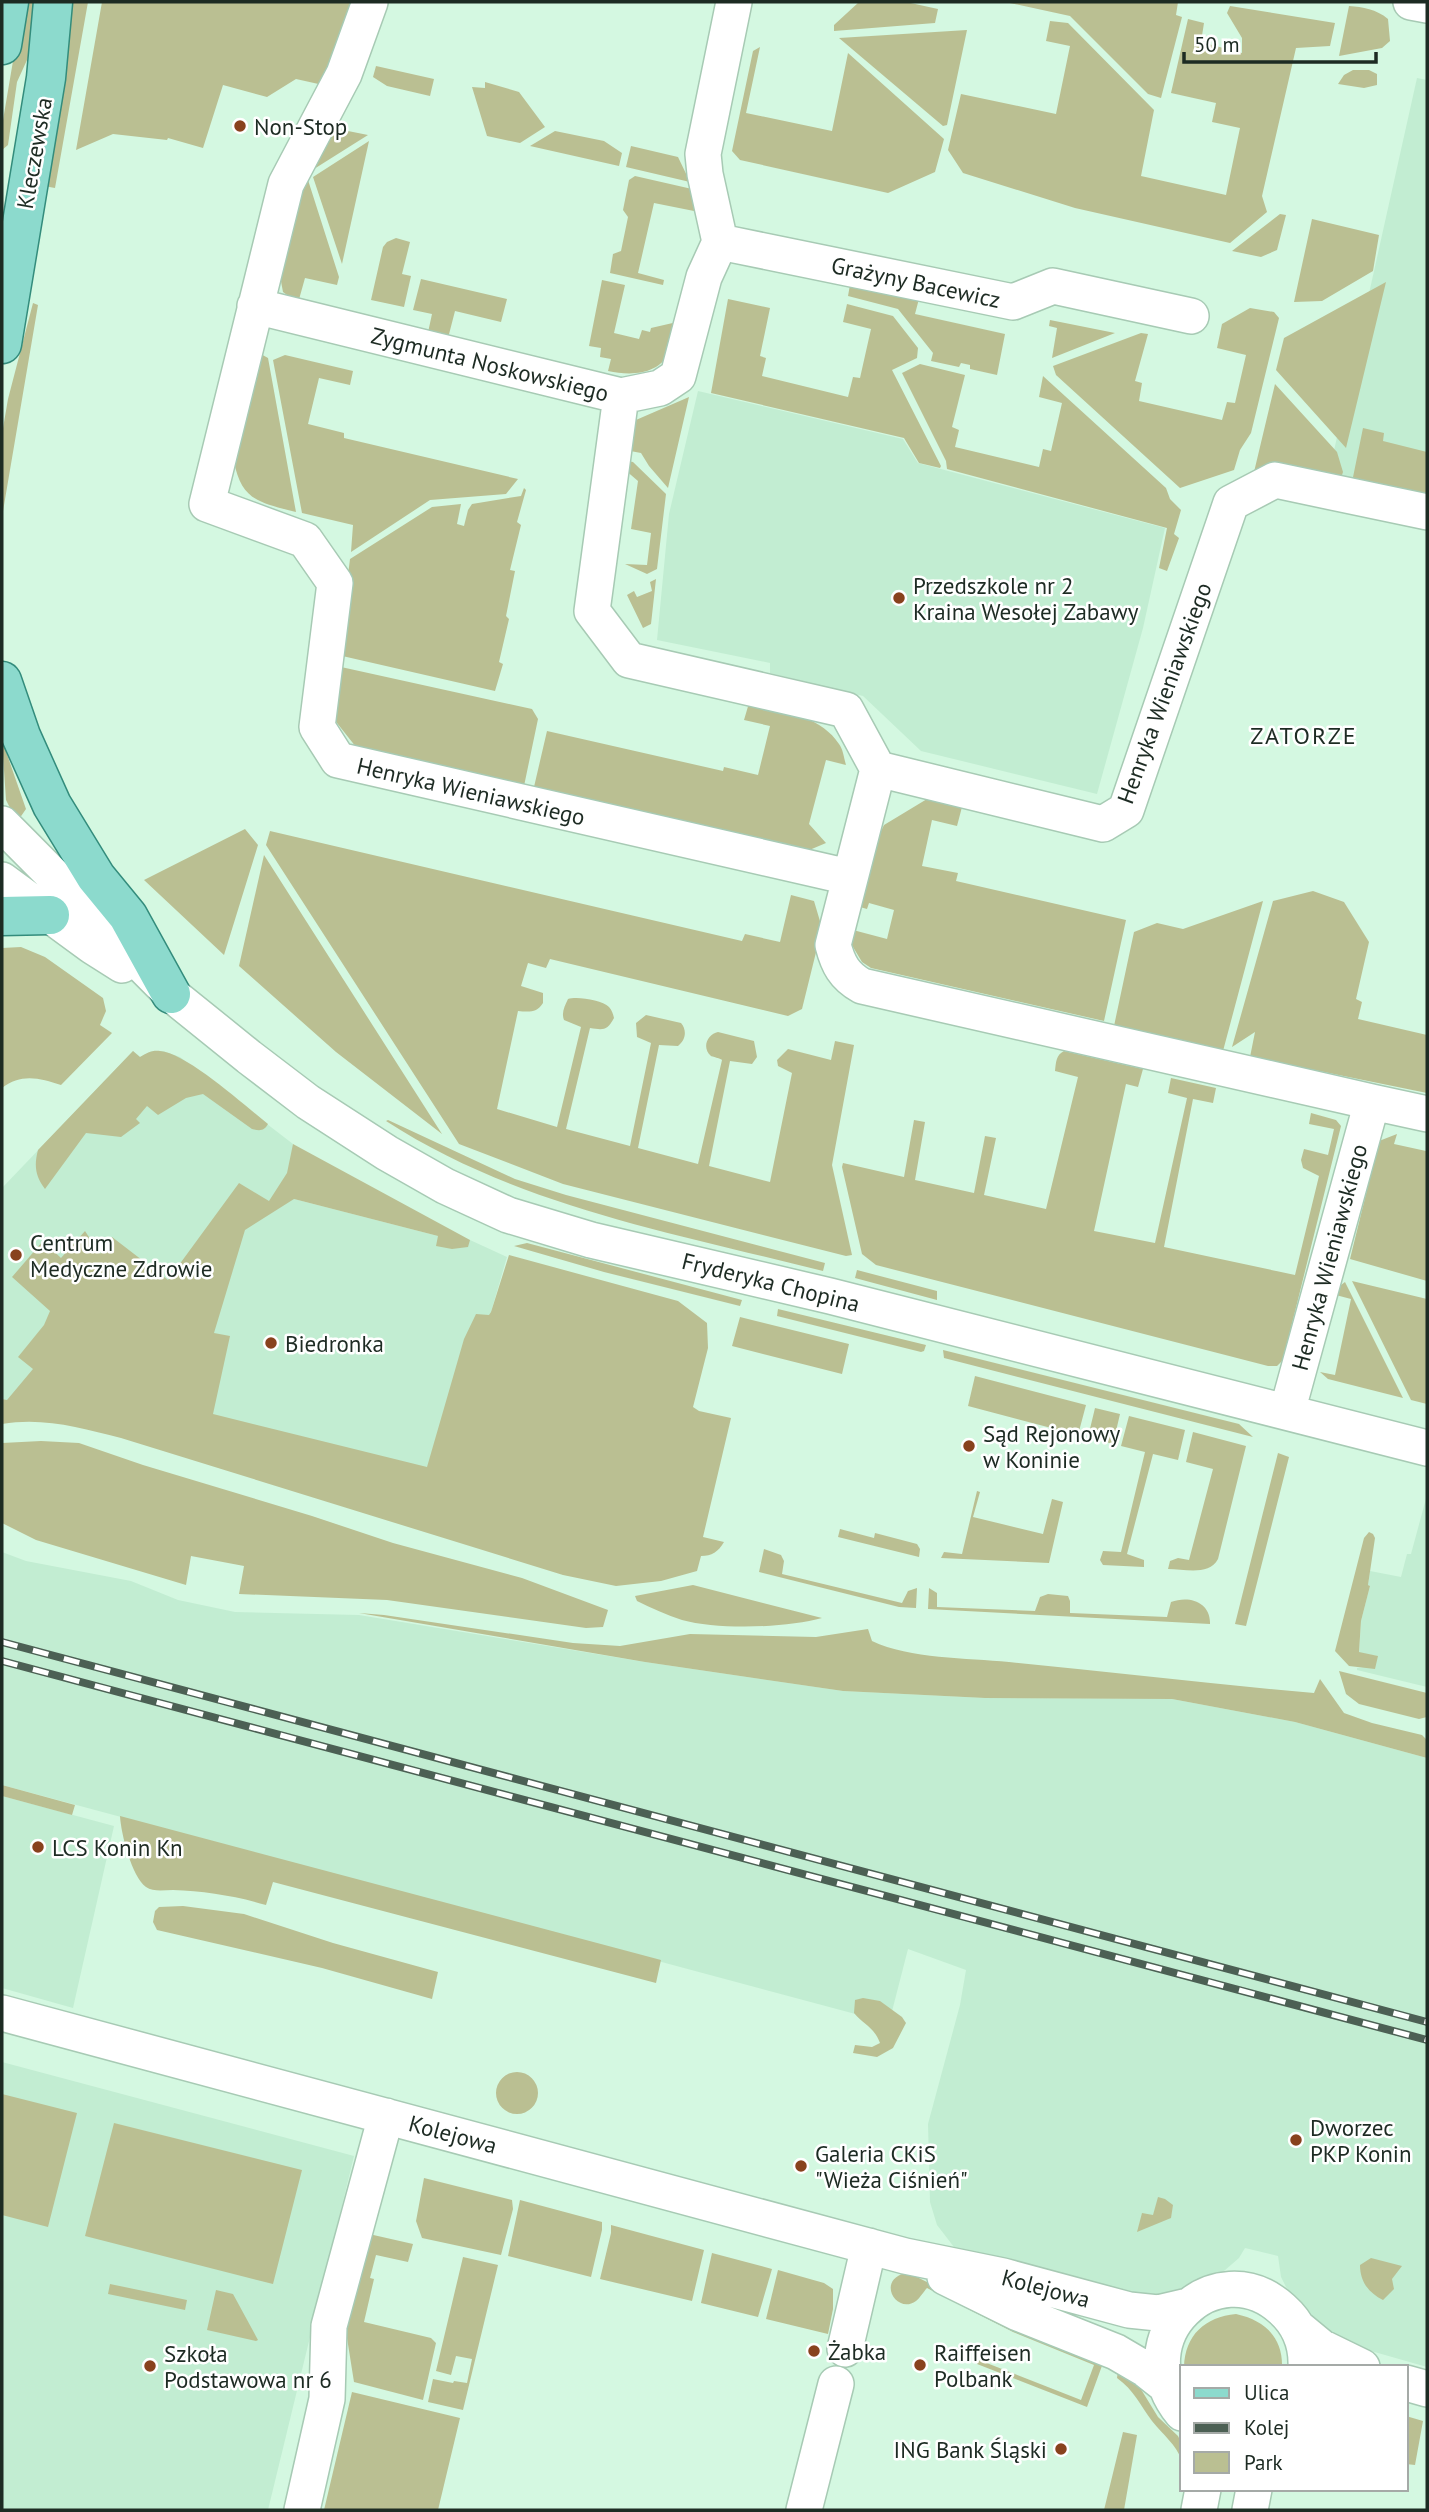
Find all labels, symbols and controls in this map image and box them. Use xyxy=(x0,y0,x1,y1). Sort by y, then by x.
scale bar xyxy=(1184,21,1376,65)
text: 50 m xyxy=(1194,31,1240,58)
street label: Kleczewska xyxy=(10,95,58,211)
place label: Non-Stop xyxy=(254,112,347,141)
marker: Non-Stop xyxy=(232,118,248,134)
street label: Grażyny Bacewicz xyxy=(829,250,1003,314)
street label: Zygmunta Noskowskiego xyxy=(368,320,612,408)
place label: Przedszkole nr 2 Kraina Wesołej Zabawy xyxy=(913,571,1139,626)
street label: Henryka Wieniawskiego xyxy=(1110,578,1218,808)
marker: Przedszkole nr 2 Kraina Wesołej Zabawy xyxy=(891,590,907,606)
district label: ZATORZE xyxy=(1250,720,1358,751)
street label: Henryka Wieniawskiego xyxy=(354,751,588,831)
street label: Henryka Wieniawskiego xyxy=(1285,1141,1373,1373)
place label: Centrum Medyczne Zdrowie xyxy=(30,1228,212,1283)
street label: Fryderyka Chopina xyxy=(679,1246,863,1318)
marker: Centrum Medyczne Zdrowie xyxy=(8,1247,24,1263)
place label: Biedronka xyxy=(285,1329,384,1358)
marker: Biedronka xyxy=(263,1335,279,1351)
place label: Sąd Rejonowy w Koninie xyxy=(983,1419,1121,1474)
marker: Sąd Rejonowy w Koninie xyxy=(961,1438,977,1454)
place label: LCS Konin Kn xyxy=(52,1833,183,1862)
marker: LCS Konin Kn xyxy=(30,1839,46,1855)
street label: Kolejowa xyxy=(406,2108,500,2160)
place label: Dworzec PKP Konin xyxy=(1310,2113,1412,2168)
marker: Dworzec PKP Konin xyxy=(1288,2132,1304,2148)
place label: Galeria CKiS "Wieża Ciśnień" xyxy=(815,2139,968,2194)
marker: Galeria CKiS "Wieża Ciśnień" xyxy=(793,2158,809,2174)
street label: Kolejowa xyxy=(999,2262,1093,2314)
place label: Żabka xyxy=(828,2337,886,2366)
place label: Raiffeisen Polbank xyxy=(934,2338,1031,2393)
place label: Szkoła Podstawowa nr 6 xyxy=(164,2339,332,2394)
marker: Żabka xyxy=(806,2343,822,2359)
marker: Raiffeisen Polbank xyxy=(912,2357,928,2373)
marker: Szkoła Podstawowa nr 6 xyxy=(142,2358,158,2374)
legend xyxy=(1180,2365,1408,2491)
text: Ulica xyxy=(1244,2379,1289,2406)
text: Kolej xyxy=(1244,2414,1289,2441)
place label: ING Bank Śląski xyxy=(894,2435,1047,2464)
marker: ING Bank Śląski xyxy=(1053,2441,1069,2457)
text: Park xyxy=(1244,2449,1283,2476)

